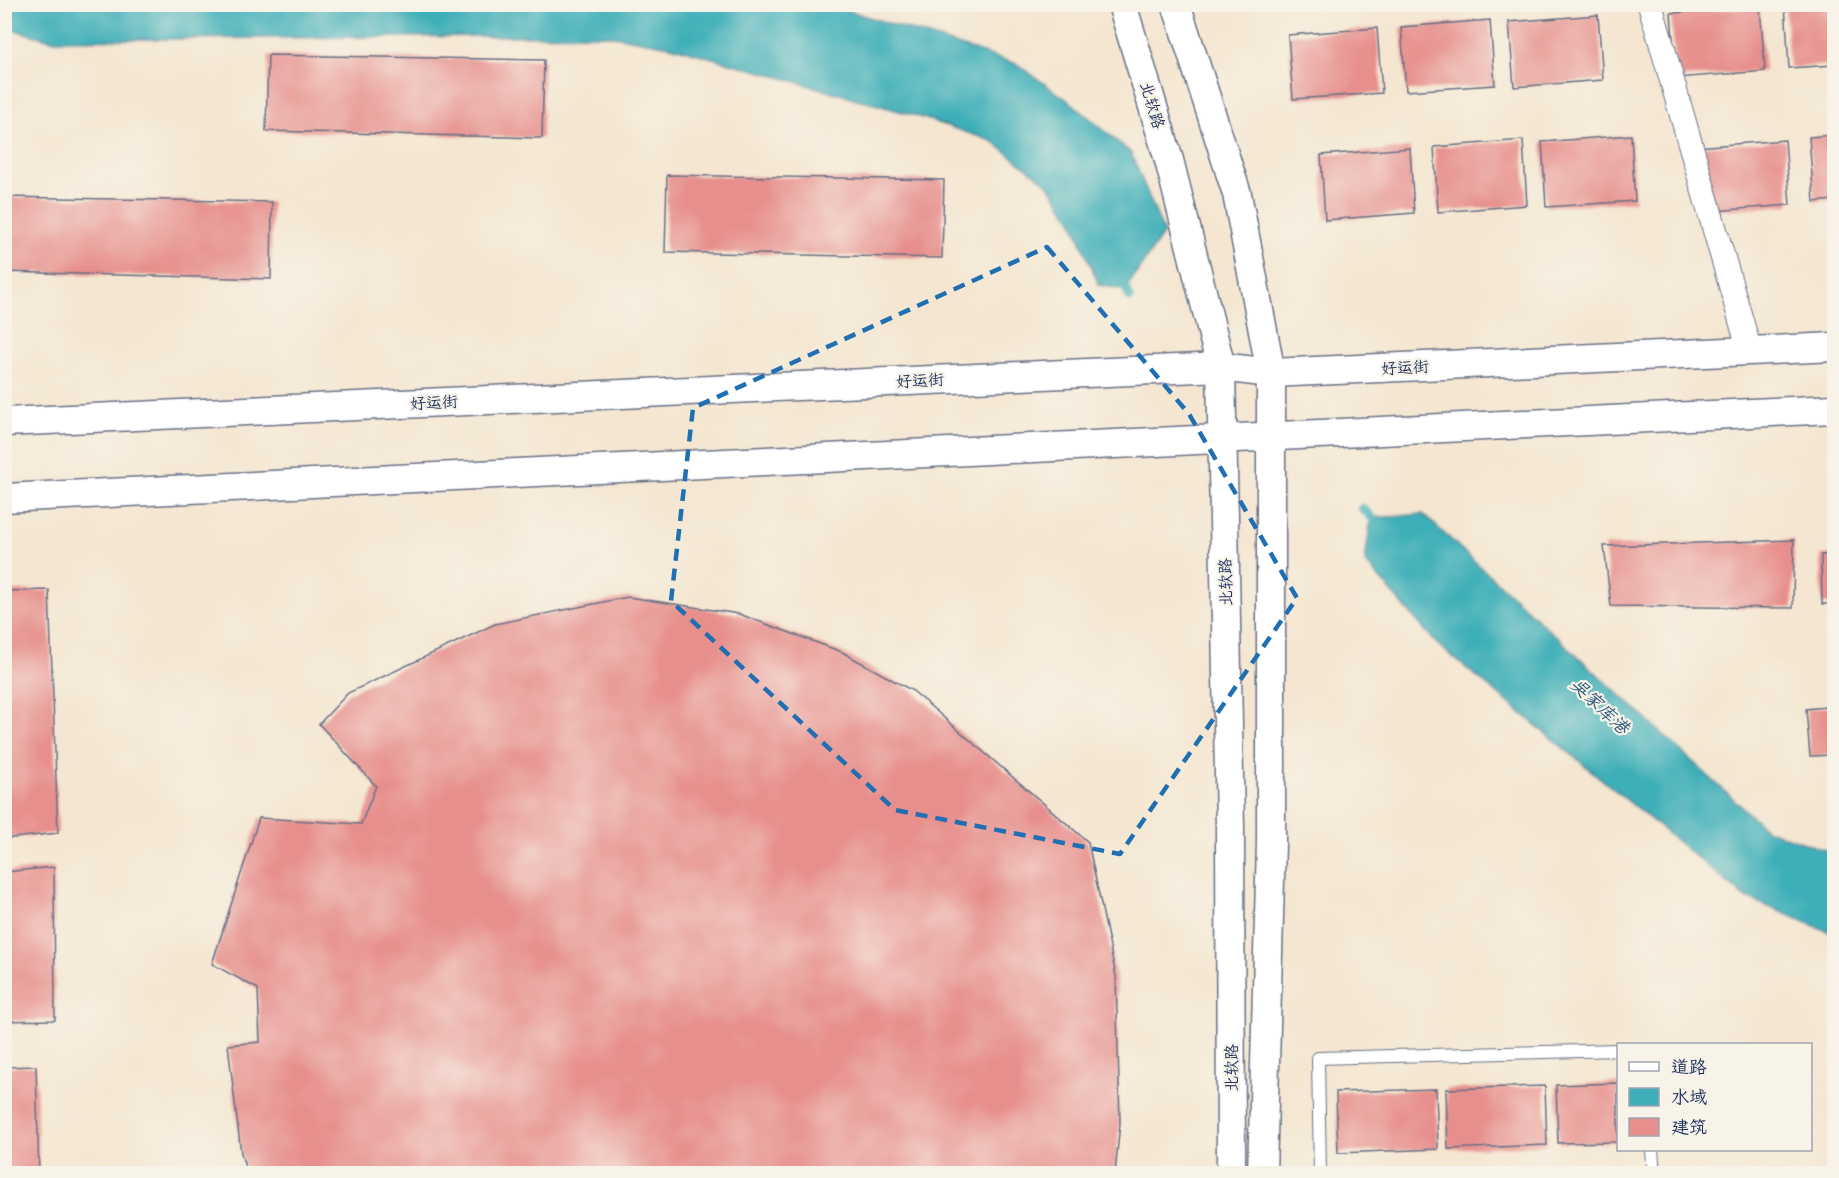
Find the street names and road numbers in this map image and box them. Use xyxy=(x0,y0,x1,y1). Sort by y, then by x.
street label: 北软路 xyxy=(1136,79,1171,131)
street label: 好运街 xyxy=(1380,355,1429,378)
street label: 好运街 xyxy=(895,368,944,391)
street label: 好运街 xyxy=(409,390,458,413)
street label: 北软路 xyxy=(1214,558,1235,606)
street label: 北软路 xyxy=(1220,1044,1241,1092)

